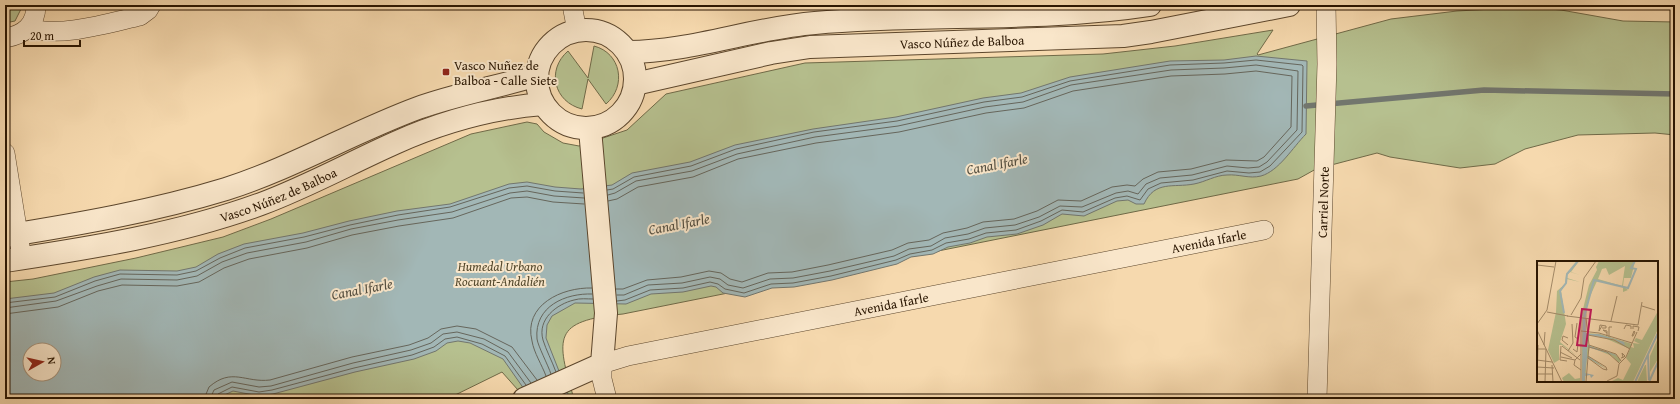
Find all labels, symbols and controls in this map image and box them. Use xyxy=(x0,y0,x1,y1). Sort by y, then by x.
scale bar xyxy=(24,22,80,48)
text: 20 m xyxy=(30,27,54,44)
street label: Vasco Núñez de Balboa xyxy=(899,30,1025,53)
place label: Vasco Nuñez de Balboa - Calle Siete xyxy=(454,56,557,90)
marker: Vasco Nuñez de Balboa - Calle Siete xyxy=(441,67,451,77)
water label: Canal Ifarle xyxy=(965,148,1030,180)
street label: Vasco Núñez de Balboa xyxy=(217,162,340,227)
street label: Carriel Norte xyxy=(1312,166,1333,238)
water label: Canal Ifarle xyxy=(647,208,712,240)
street label: Avenida Ifarle xyxy=(1170,224,1248,258)
park label: Humedal Urbano Rocuant-Andalién xyxy=(454,257,545,291)
inset map xyxy=(1537,261,1658,382)
water label: Canal Ifarle xyxy=(330,273,395,305)
street label: Avenida Ifarle xyxy=(852,287,930,321)
north arrow xyxy=(22,342,62,382)
text: N xyxy=(43,356,60,366)

